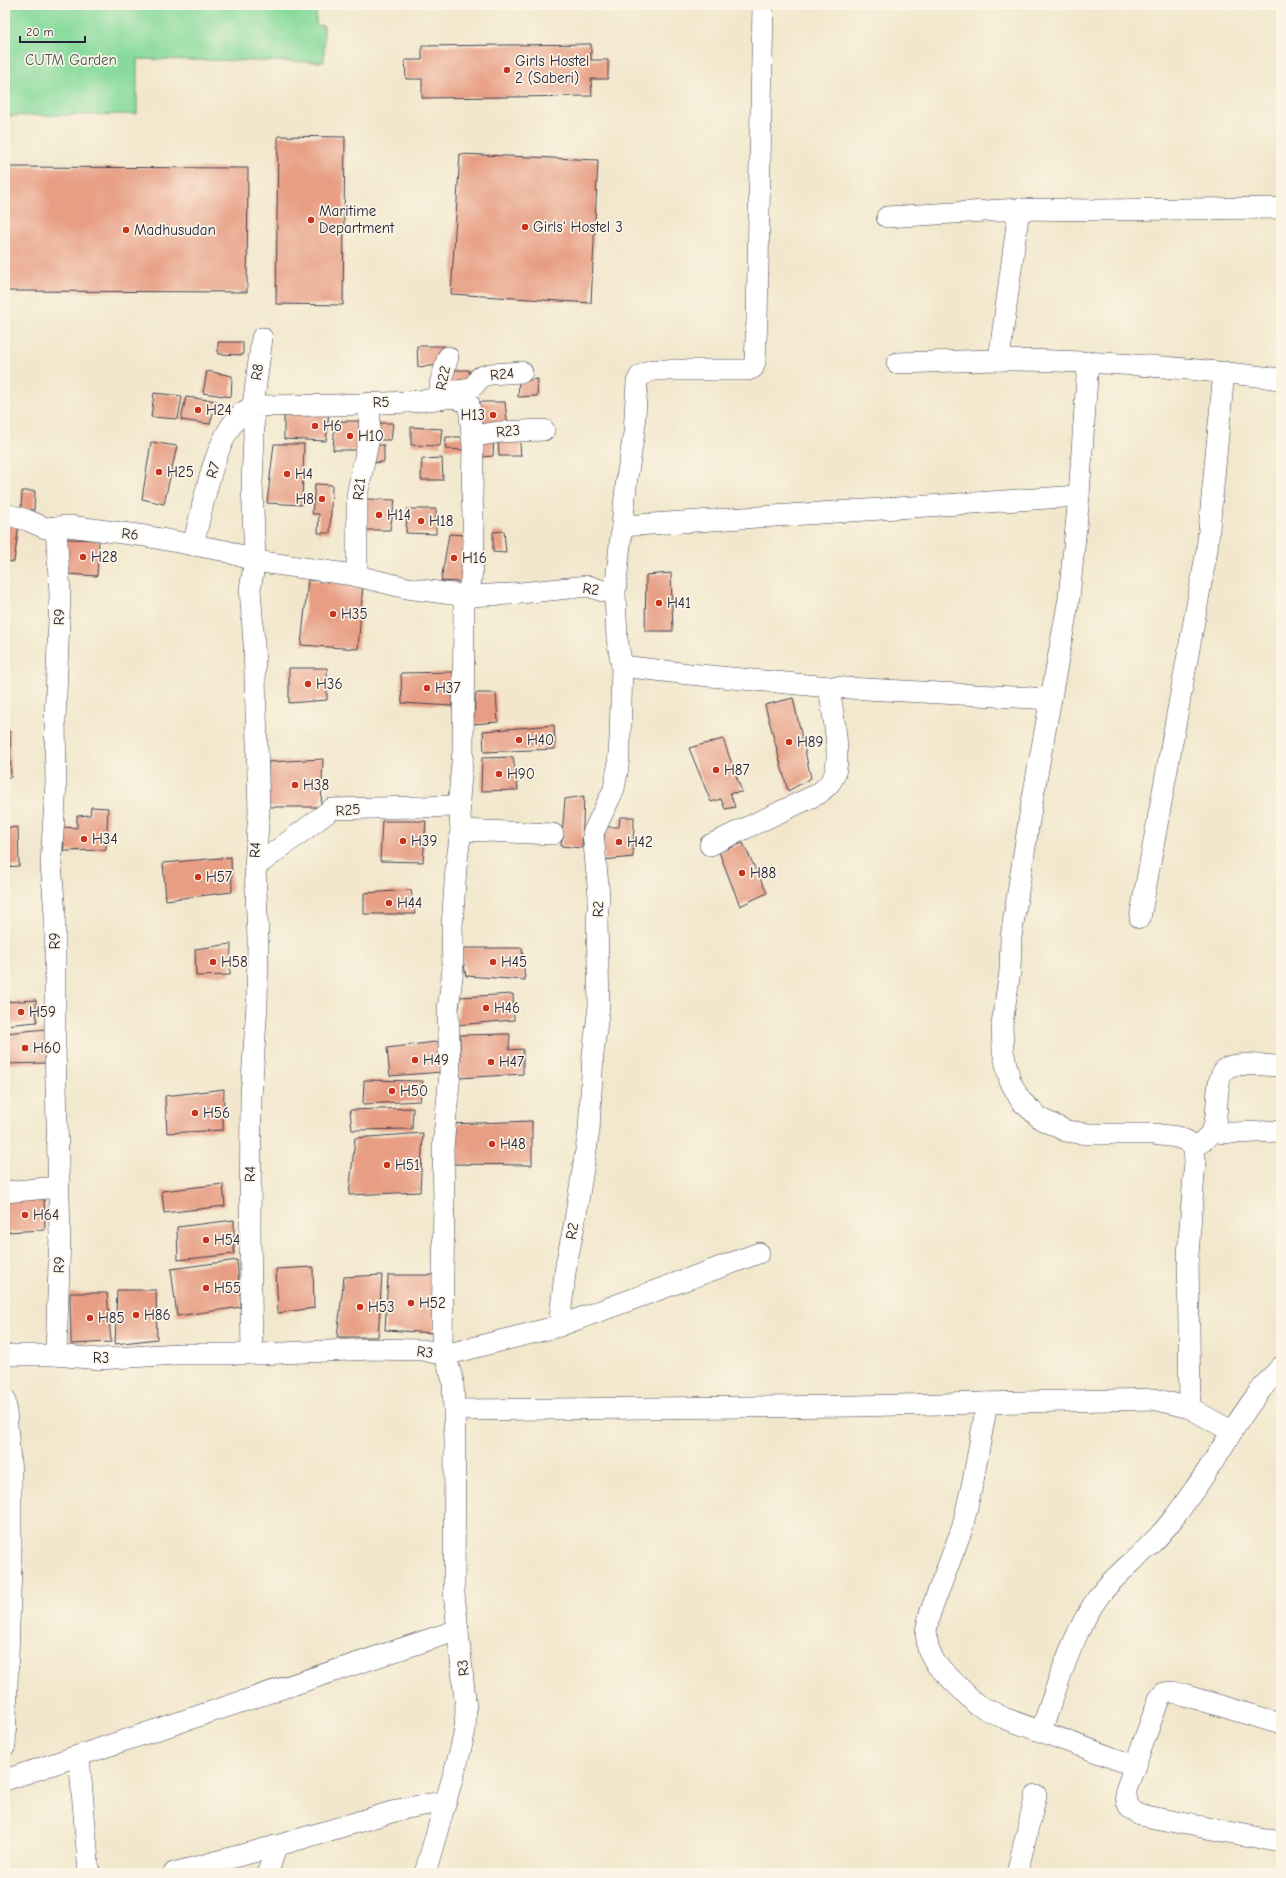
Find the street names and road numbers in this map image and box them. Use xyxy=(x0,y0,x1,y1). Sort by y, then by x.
street label: R8 xyxy=(247,362,267,382)
street label: R22 xyxy=(432,364,454,392)
street label: R24 xyxy=(489,364,515,384)
street label: R5 xyxy=(372,393,390,411)
street label: R23 xyxy=(495,421,521,441)
street label: R7 xyxy=(202,460,224,480)
street label: R21 xyxy=(349,477,369,501)
street label: R6 xyxy=(121,524,139,544)
street label: R2 xyxy=(581,579,601,599)
street label: R9 xyxy=(50,608,68,626)
street label: R25 xyxy=(335,800,361,820)
street label: R4 xyxy=(246,841,264,859)
street label: R2 xyxy=(589,900,607,918)
street label: R9 xyxy=(46,933,64,949)
street label: R4 xyxy=(241,1166,259,1182)
street label: R2 xyxy=(562,1221,582,1241)
street label: R9 xyxy=(50,1256,68,1274)
street label: R3 xyxy=(416,1342,434,1362)
street label: R3 xyxy=(93,1349,109,1367)
street label: R3 xyxy=(453,1659,473,1677)

